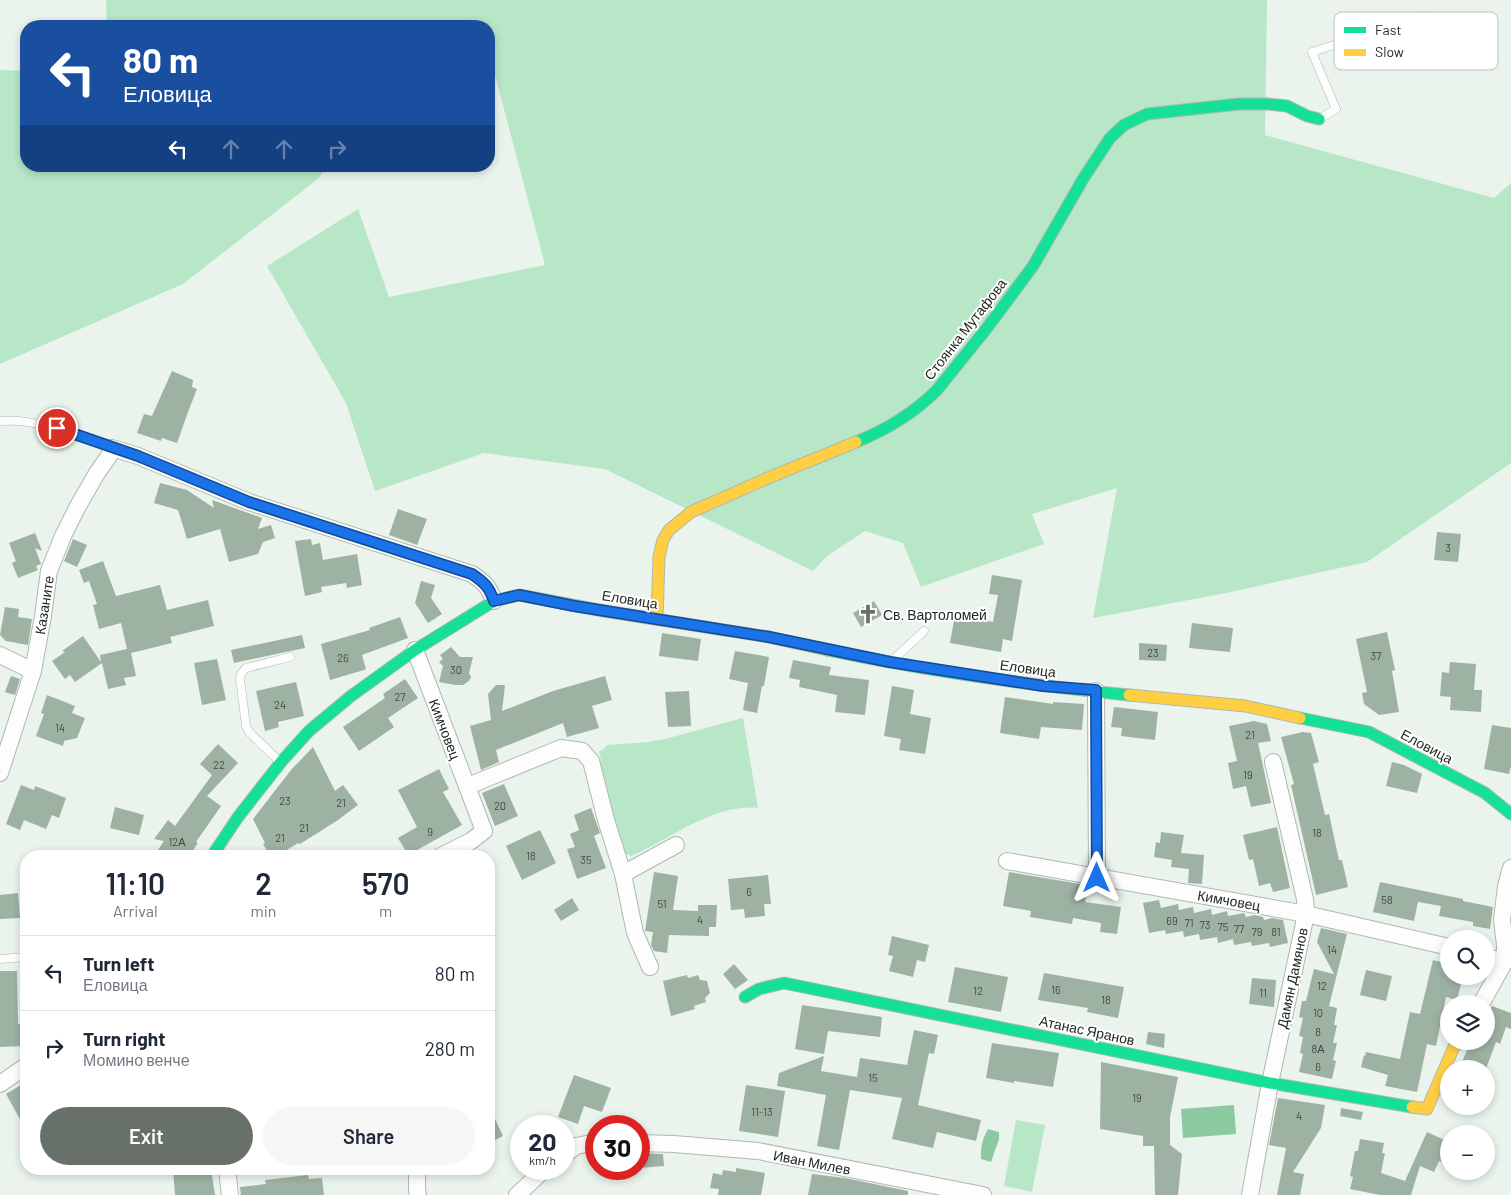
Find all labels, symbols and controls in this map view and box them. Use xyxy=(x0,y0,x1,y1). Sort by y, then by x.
legend xyxy=(1334,12,1498,70)
text: Fast xyxy=(1375,21,1401,38)
text: 80 m xyxy=(123,38,198,80)
icon: left xyxy=(40,40,105,105)
text: Slow xyxy=(1375,43,1404,60)
text: Еловица xyxy=(123,80,212,106)
icon: left xyxy=(164,135,192,163)
icon: ahead xyxy=(217,135,245,163)
icon: ahead xyxy=(270,135,298,163)
icon: right xyxy=(323,135,351,163)
street label: Стоянка Мутафова xyxy=(920,275,1010,383)
pin xyxy=(36,407,78,449)
icon: arrive xyxy=(43,414,71,442)
house number: 3 xyxy=(1445,541,1451,554)
street label: Казаните xyxy=(31,574,57,636)
street label: Еловица xyxy=(601,586,659,612)
church icon: Св. Вартоломей xyxy=(857,603,879,625)
place label: Св. Вартоломей xyxy=(883,606,987,623)
house number: 23 xyxy=(1147,646,1159,659)
house number: 37 xyxy=(1371,649,1381,662)
house number: 26 xyxy=(337,651,349,664)
street label: Еловица xyxy=(999,656,1057,680)
house number: 30 xyxy=(450,663,462,676)
house number: 27 xyxy=(394,690,406,703)
street label: Кимчовец xyxy=(426,696,464,762)
house number: 24 xyxy=(274,698,286,711)
house number: 14 xyxy=(55,721,65,734)
street label: Еловица xyxy=(1398,725,1456,767)
house number: 21 xyxy=(1245,728,1255,741)
house number: 22 xyxy=(213,758,225,771)
house number: 19 xyxy=(1243,768,1253,781)
house number: 23 xyxy=(279,794,291,807)
house number: 21 xyxy=(336,796,346,809)
house number: 20 xyxy=(494,799,506,812)
house number: 21 xyxy=(299,821,309,834)
house number: 9 xyxy=(427,825,433,838)
house number: 18 xyxy=(1312,826,1322,839)
house number: 21 xyxy=(275,831,285,844)
house number: 12А xyxy=(168,835,186,848)
house number: 18 xyxy=(526,849,536,862)
position arrow xyxy=(1070,851,1122,903)
house number: 35 xyxy=(580,853,592,866)
text: 11:10 xyxy=(105,865,165,901)
text: 2 xyxy=(255,865,272,901)
text: 570 xyxy=(362,865,410,901)
house number: 6 xyxy=(746,885,752,898)
street label: Кимчовец xyxy=(1196,886,1262,914)
house number: 58 xyxy=(1381,893,1393,906)
house number: 51 xyxy=(657,897,667,910)
text: Arrival xyxy=(113,901,158,920)
text: min xyxy=(251,901,276,920)
text: m xyxy=(379,901,392,920)
house number: 4 xyxy=(697,913,703,926)
house number: 69 xyxy=(1166,914,1178,927)
house number: 71 xyxy=(1184,916,1194,929)
house number: 73 xyxy=(1200,918,1210,931)
house number: 75 xyxy=(1218,920,1229,933)
house number: 77 xyxy=(1234,922,1244,935)
house number: 79 xyxy=(1252,925,1263,938)
house number: 81 xyxy=(1271,925,1281,938)
street label: Дамян Дамянов xyxy=(1273,926,1311,1030)
map controls xyxy=(1440,930,1495,1180)
button: search xyxy=(1440,930,1495,985)
house number: 14 xyxy=(1327,943,1337,956)
text: Turn left xyxy=(83,952,154,975)
icon: left xyxy=(40,959,68,987)
text: 80 m xyxy=(435,962,475,985)
text: Еловица xyxy=(83,975,148,994)
house number: 12 xyxy=(1317,979,1327,992)
house number: 16 xyxy=(1051,983,1061,996)
house number: 12 xyxy=(973,984,983,997)
house number: 11 xyxy=(1259,986,1267,999)
house number: 18 xyxy=(1101,993,1111,1006)
button: layers xyxy=(1440,995,1495,1050)
house number: 10 xyxy=(1313,1006,1323,1019)
street label: Атанас Яранов xyxy=(1038,1012,1136,1048)
house number: 8 xyxy=(1315,1025,1321,1038)
text: Turn right xyxy=(83,1027,165,1050)
icon: right xyxy=(40,1034,68,1062)
text: 280 m xyxy=(425,1037,475,1060)
house number: 8А xyxy=(1311,1042,1325,1055)
text: Момино венче xyxy=(83,1050,190,1069)
house number: 6 xyxy=(1315,1060,1321,1073)
button: + xyxy=(1440,1060,1495,1115)
house number: 15 xyxy=(868,1071,878,1084)
house number: 19 xyxy=(1132,1091,1142,1104)
house number: 11-13 xyxy=(751,1105,773,1118)
button: Exit xyxy=(40,1107,253,1165)
button: Share xyxy=(263,1107,475,1165)
house number: 4 xyxy=(1296,1109,1302,1122)
speed limit sign: 30 xyxy=(585,1115,650,1180)
button: − xyxy=(1440,1125,1495,1180)
text: 20 xyxy=(528,1126,557,1156)
street label: Иван Милев xyxy=(772,1146,852,1178)
text: km/h xyxy=(529,1153,556,1167)

